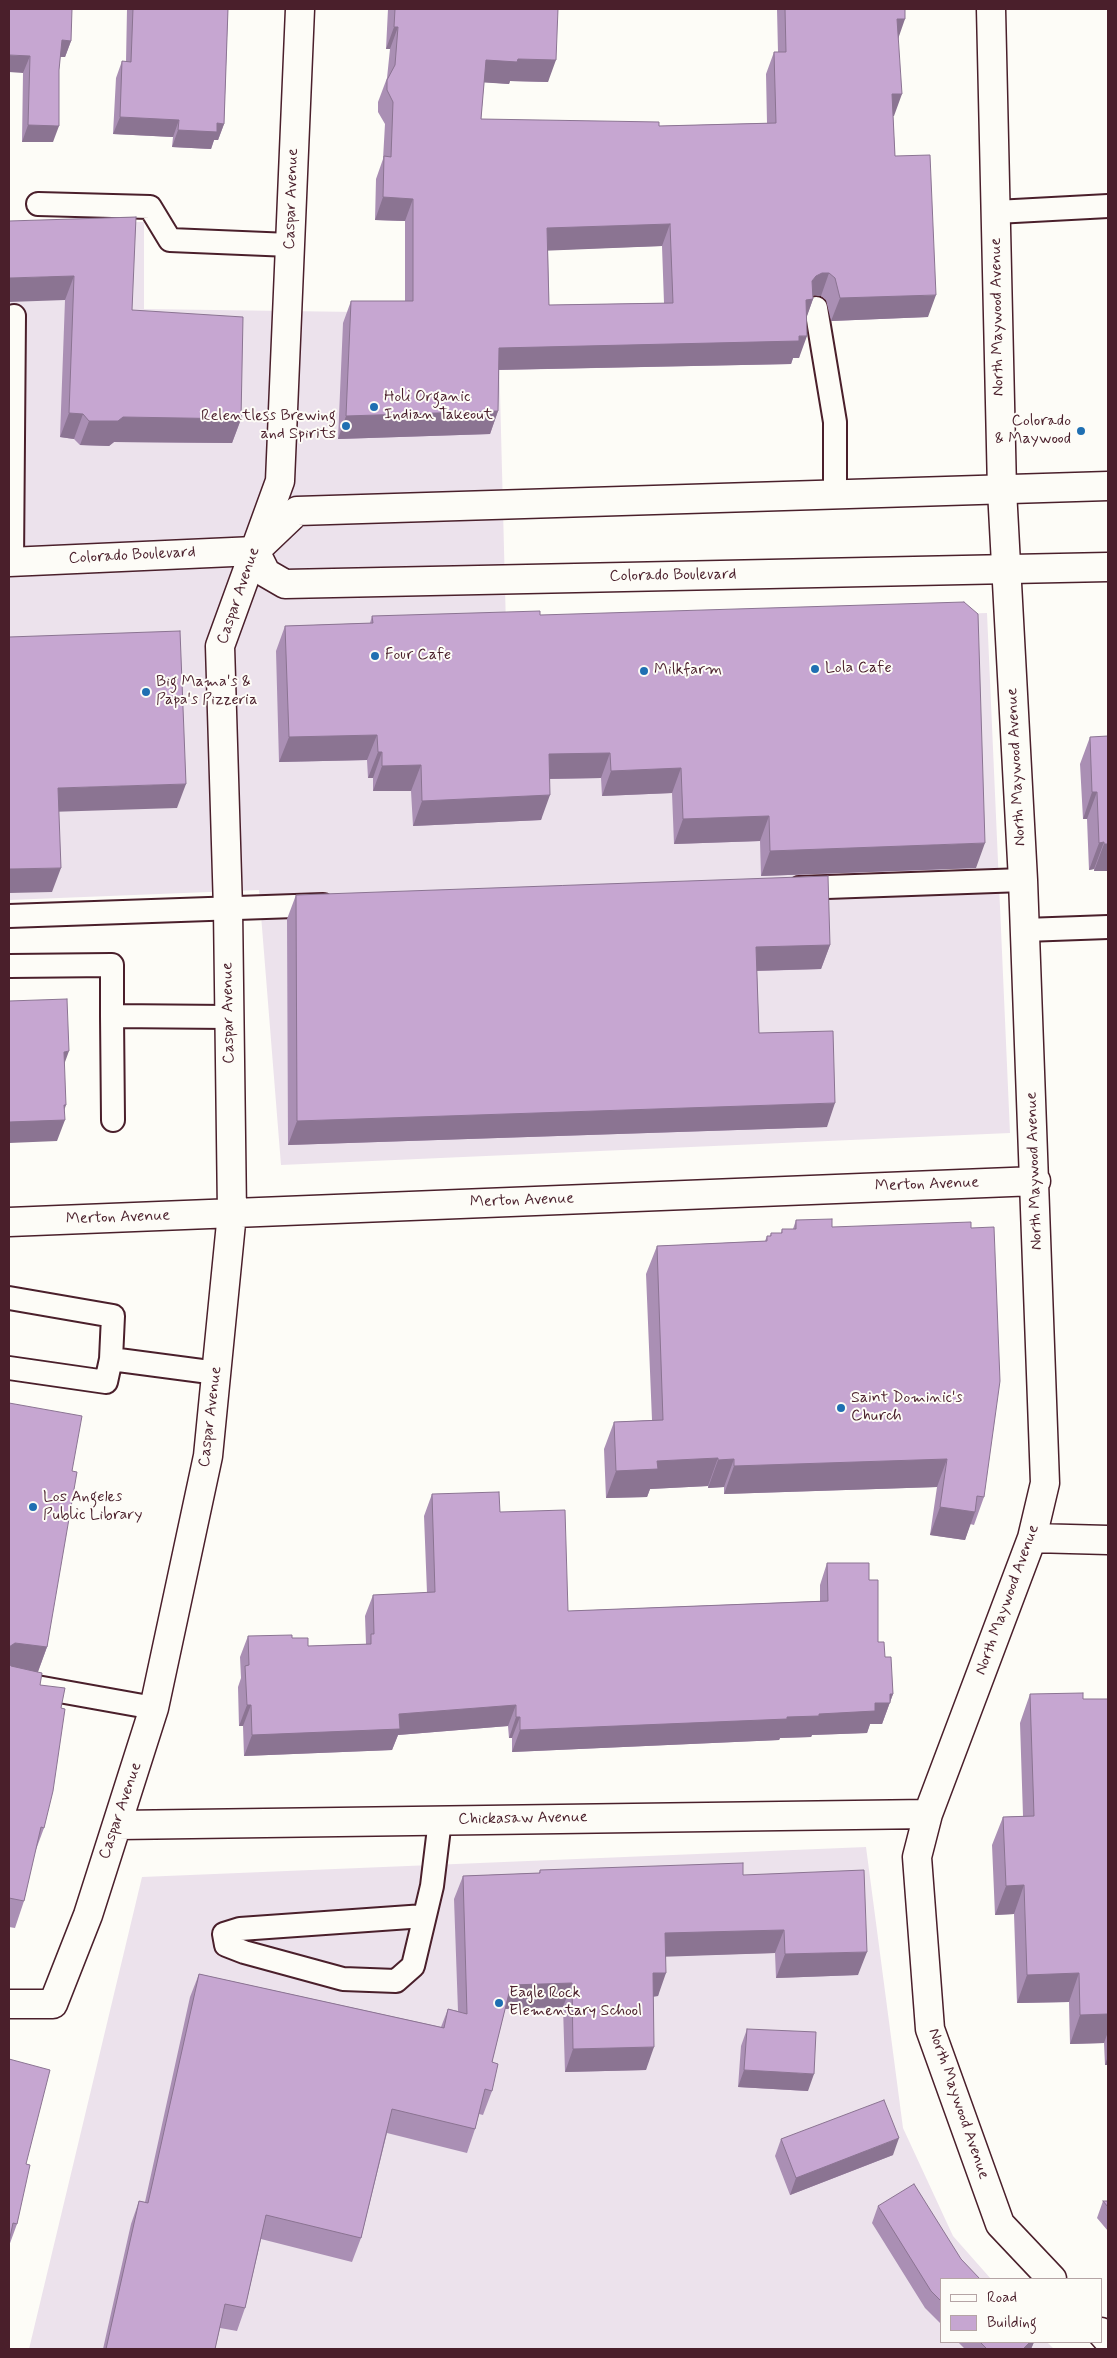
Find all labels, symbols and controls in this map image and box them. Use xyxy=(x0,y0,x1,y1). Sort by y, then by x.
street label: Caspar Avenue xyxy=(281,148,303,250)
street label: North Maywood Avenue xyxy=(987,238,1009,396)
place label: Holi Organic Indian Takeout xyxy=(384,388,493,426)
marker: Holi Organic Indian Takeout xyxy=(368,401,380,413)
place label: Relentless Brewing and Spirits xyxy=(201,407,336,445)
place label: Colorado & Maywood xyxy=(995,412,1071,450)
marker: Relentless Brewing and Spirits xyxy=(340,420,352,432)
marker: Colorado & Maywood xyxy=(1075,425,1087,437)
street label: Colorado Boulevard xyxy=(68,543,196,569)
street label: Caspar Avenue xyxy=(213,545,265,647)
street label: Colorado Boulevard xyxy=(609,565,737,587)
place label: Four Cafe xyxy=(385,646,451,666)
marker: Four Cafe xyxy=(369,650,381,662)
place label: Lola Cafe xyxy=(825,659,892,679)
place label: Milkfarm xyxy=(654,661,722,681)
marker: Lola Cafe xyxy=(809,663,821,675)
marker: Milkfarm xyxy=(638,665,650,677)
place label: Big Mama's & Papa's Pizzeria xyxy=(156,673,258,711)
marker: Big Mama's & Papa's Pizzeria xyxy=(140,686,152,698)
street label: North Maywood Avenue xyxy=(1003,687,1031,847)
street label: Caspar Avenue xyxy=(219,962,239,1064)
street label: North Maywood Avenue xyxy=(1023,1091,1047,1251)
street label: Merton Avenue xyxy=(875,1174,979,1196)
street label: Merton Avenue xyxy=(470,1190,574,1212)
street label: Merton Avenue xyxy=(66,1207,170,1229)
street label: Caspar Avenue xyxy=(195,1365,227,1469)
place label: Saint Dominic's Church xyxy=(851,1389,963,1427)
marker: Saint Dominic's Church xyxy=(835,1402,847,1414)
place label: Los Angeles Public Library xyxy=(43,1488,142,1526)
marker: Los Angeles Public Library xyxy=(27,1501,39,1513)
street label: North Maywood Avenue xyxy=(972,1522,1044,1678)
street label: Caspar Avenue xyxy=(95,1760,147,1862)
street label: Chickasaw Avenue xyxy=(458,1808,588,1830)
place label: Eagle Rock Elementary School xyxy=(509,1984,642,2022)
marker: Eagle Rock Elementary School xyxy=(493,1997,505,2009)
street label: North Maywood Avenue xyxy=(923,2026,993,2182)
legend xyxy=(940,2278,1102,2343)
text: Road xyxy=(987,2288,1017,2308)
text: Building xyxy=(987,2313,1037,2333)

